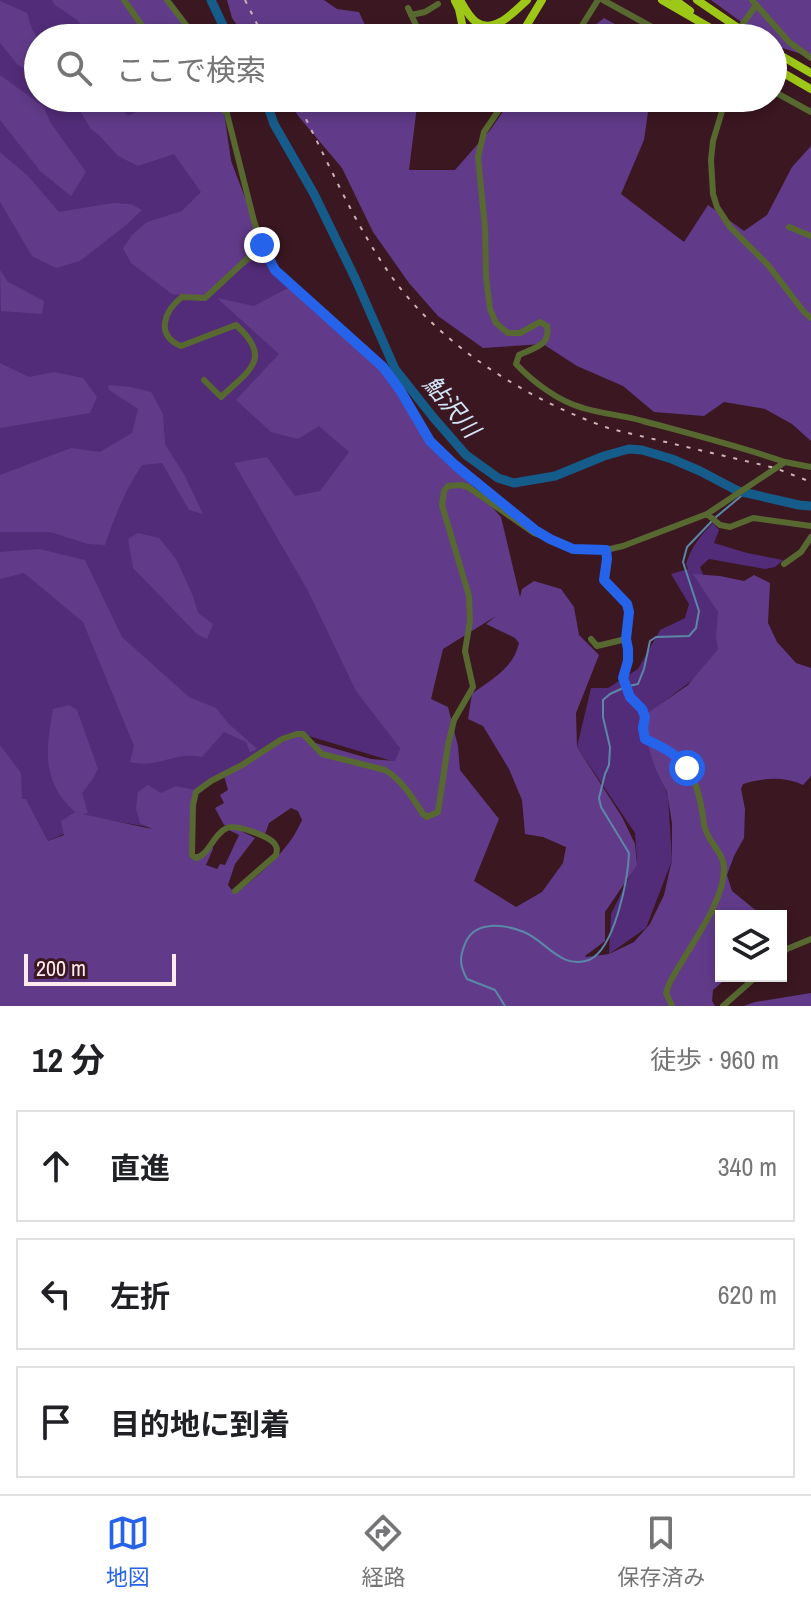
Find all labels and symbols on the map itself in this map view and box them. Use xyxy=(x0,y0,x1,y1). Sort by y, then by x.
route end xyxy=(244,227,280,263)
water label: 鮎沢川 xyxy=(417,368,489,446)
route start xyxy=(669,750,705,786)
scale bar xyxy=(24,950,176,986)

